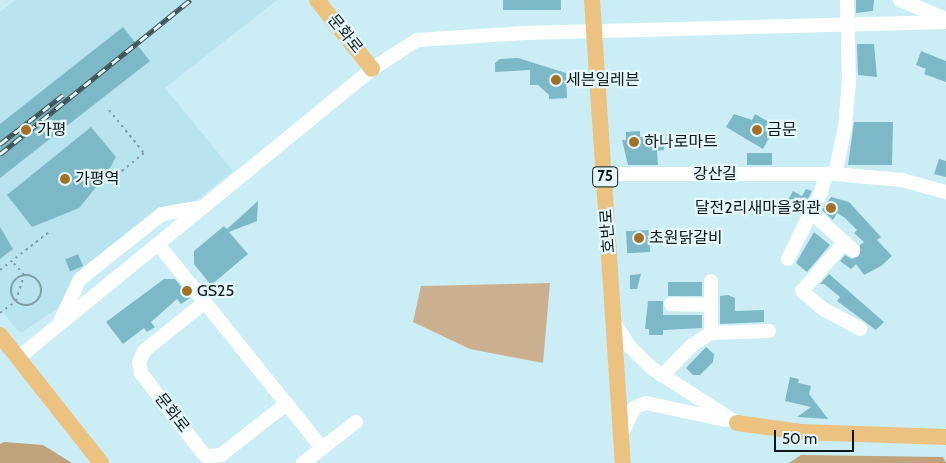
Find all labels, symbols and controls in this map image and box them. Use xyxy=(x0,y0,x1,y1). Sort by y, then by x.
street label: 문화로 xyxy=(324,11,366,57)
place label: 세븐일레븐 xyxy=(566,70,640,90)
marker: 세븐일레븐 xyxy=(550,74,562,86)
place label: 가평 xyxy=(37,120,66,140)
place label: 금문 xyxy=(767,120,796,140)
marker: 가평 xyxy=(19,123,33,137)
marker: 금문 xyxy=(751,124,763,136)
place label: 하나로마트 xyxy=(644,132,718,152)
marker: 하나로마트 xyxy=(628,136,640,148)
road number: 75 xyxy=(591,164,619,190)
street label: 강산길 xyxy=(693,164,737,184)
place label: 가평역 xyxy=(75,169,119,189)
marker: 가평역 xyxy=(59,173,71,185)
place label: 달전2리새마을회관 xyxy=(695,198,821,218)
marker: 달전2리새마을회관 xyxy=(825,202,837,214)
street label: 호반로 xyxy=(597,208,619,254)
place label: 초원닭갈비 xyxy=(649,228,723,248)
marker: 초원닭갈비 xyxy=(633,232,645,244)
place label: GS25 xyxy=(197,281,234,301)
marker: GS25 xyxy=(181,285,193,297)
street label: 문화로 xyxy=(151,390,193,436)
scale bar xyxy=(776,420,856,452)
text: 50 m xyxy=(782,430,817,448)

